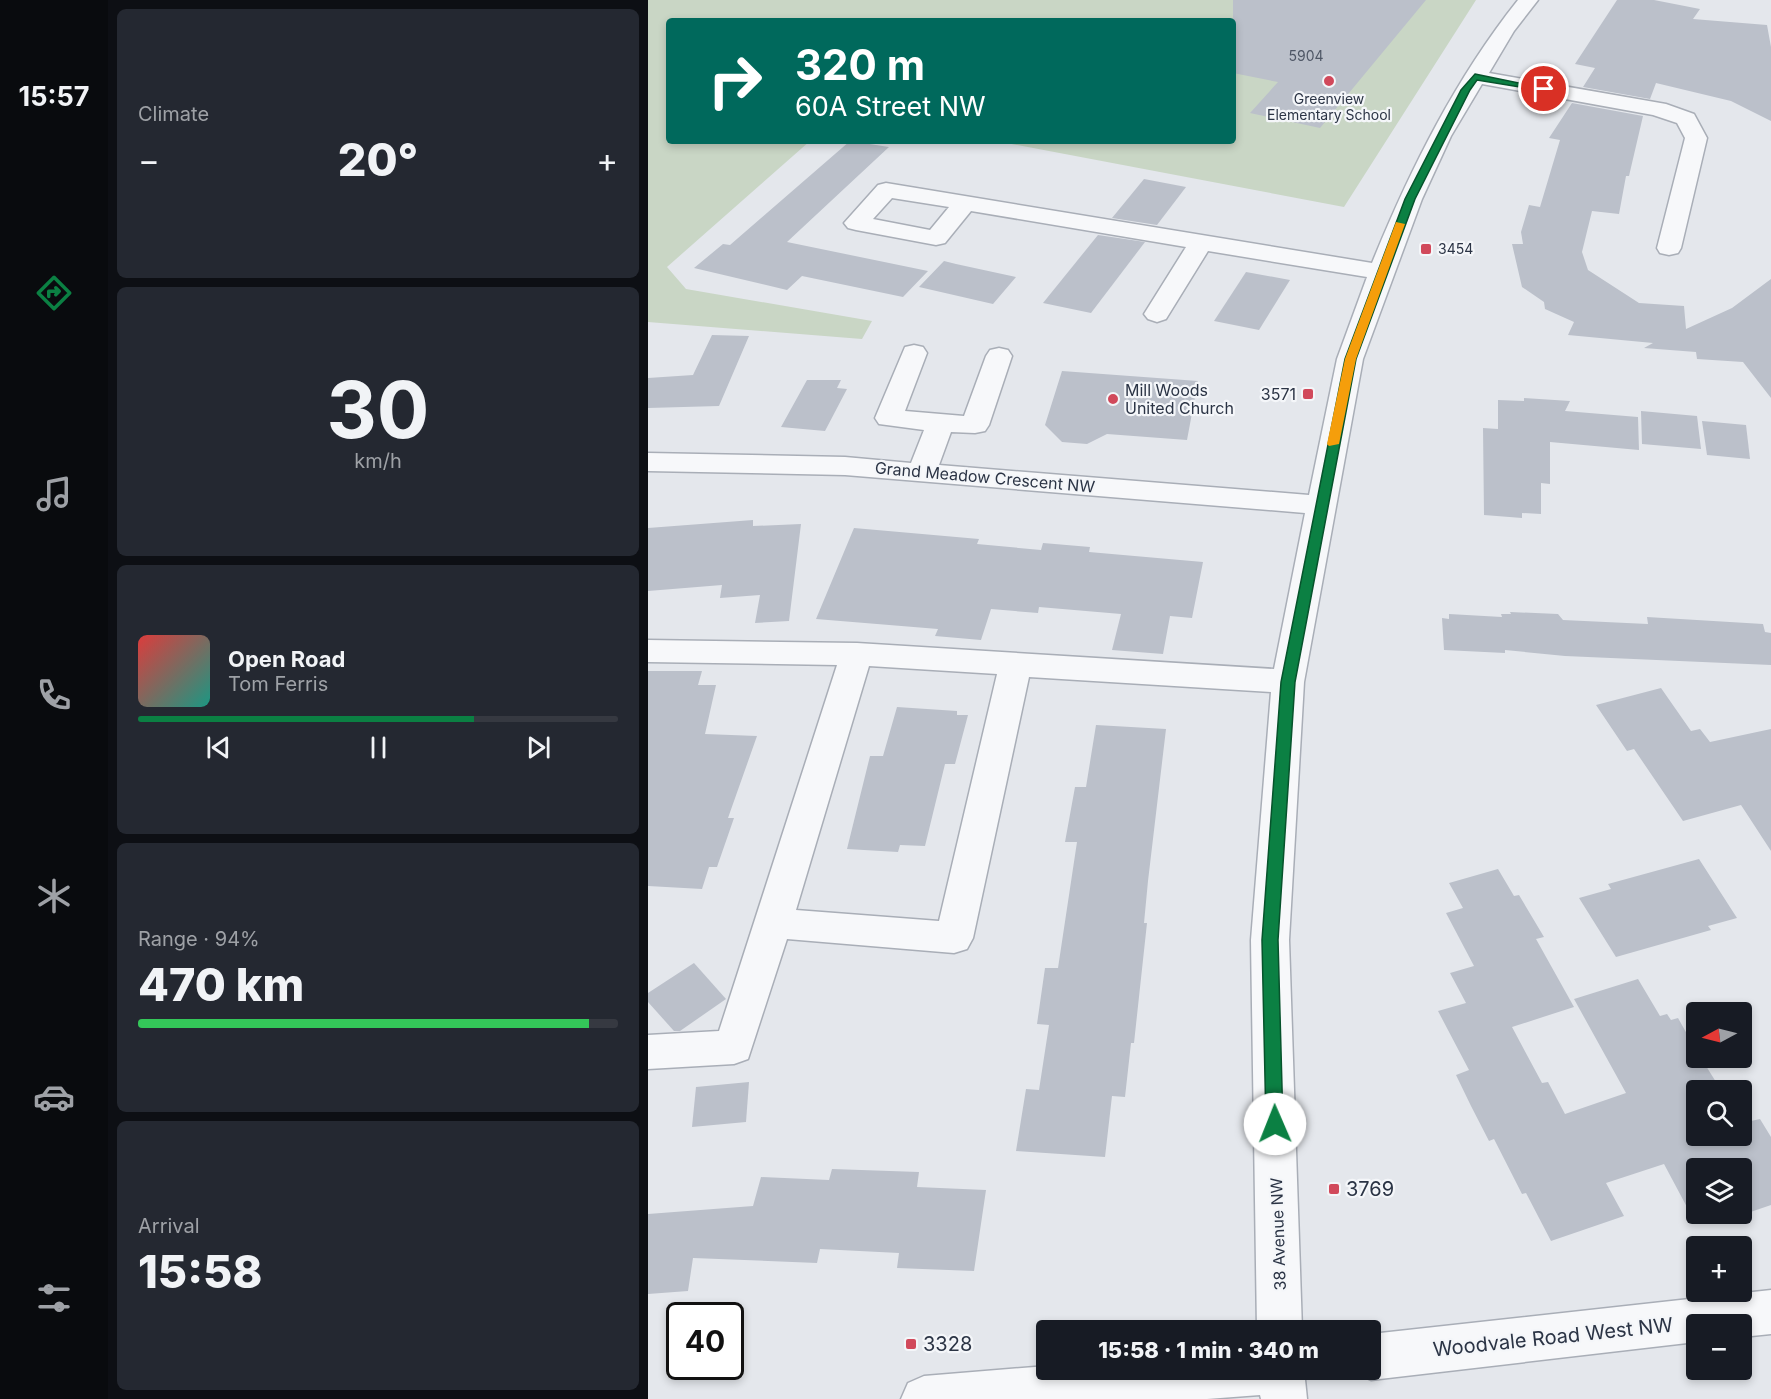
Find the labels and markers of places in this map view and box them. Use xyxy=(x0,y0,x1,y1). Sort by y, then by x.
pin xyxy=(1518,63,1569,114)
marker: Greenview Elementary School xyxy=(1322,74,1336,88)
place label: Greenview Elementary School xyxy=(1267,90,1391,123)
place label: 3454 xyxy=(1438,240,1473,257)
marker: 3454 xyxy=(1419,242,1433,256)
place label: Mill Woods United Church xyxy=(1125,380,1234,418)
place label: 3571 xyxy=(1261,384,1296,404)
marker: 3571 xyxy=(1301,387,1315,401)
marker: Mill Woods United Church xyxy=(1106,392,1120,406)
place label: 3769 xyxy=(1346,1177,1394,1201)
marker: 3769 xyxy=(1327,1182,1341,1196)
place label: 3328 xyxy=(923,1332,972,1356)
marker: 3328 xyxy=(904,1337,918,1351)

